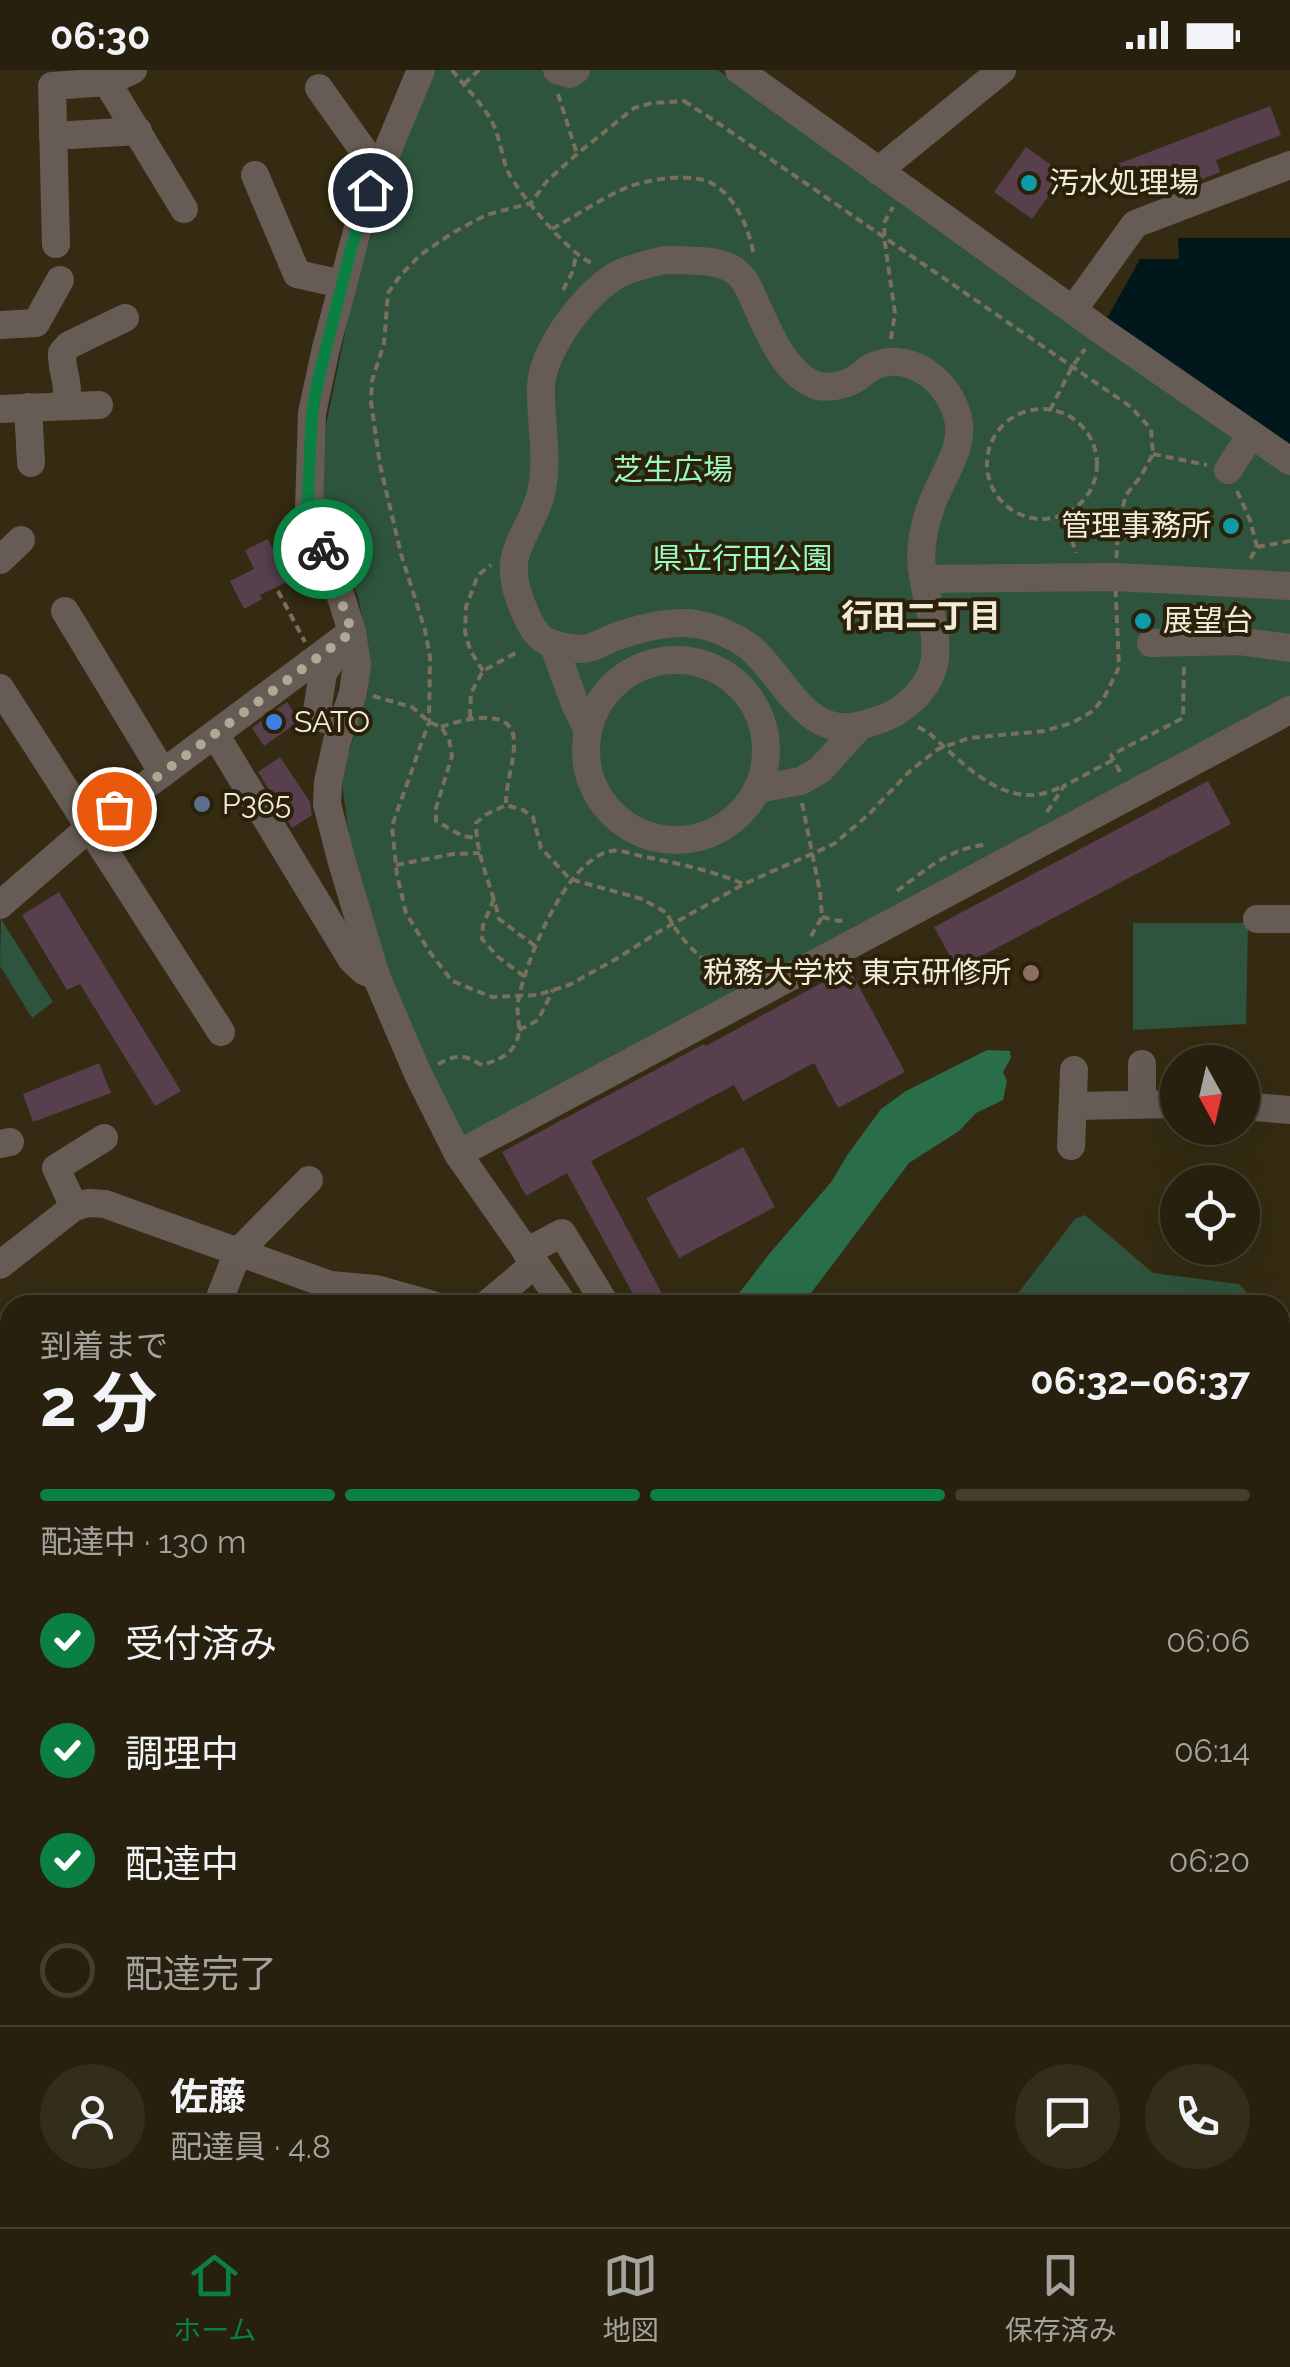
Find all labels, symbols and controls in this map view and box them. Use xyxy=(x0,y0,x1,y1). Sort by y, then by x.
text: 06:30 xyxy=(50,13,150,58)
pin xyxy=(328,148,413,233)
icon: home xyxy=(343,163,398,218)
place label: 汚水処理場 xyxy=(1049,165,1199,200)
marker: 汚水処理場 xyxy=(1018,172,1040,194)
park label: 芝生広場 xyxy=(613,452,733,487)
courier xyxy=(273,499,373,599)
place label: 管理事務所 xyxy=(1061,508,1211,543)
marker: 管理事務所 xyxy=(1220,515,1242,537)
icon: bike xyxy=(296,522,351,577)
park label: 県立行田公園 xyxy=(652,541,832,576)
district label: 行田二丁目 xyxy=(841,597,1001,634)
place label: 展望台 xyxy=(1163,603,1253,638)
marker: 展望台 xyxy=(1132,610,1154,632)
place label: SATO xyxy=(294,704,370,739)
marker: SATO xyxy=(263,711,285,733)
pin xyxy=(72,767,157,852)
icon: bag xyxy=(87,782,142,837)
place label: P365 xyxy=(222,786,291,821)
marker: P365 xyxy=(191,793,213,815)
place label: 税務大学校 東京研修所 xyxy=(703,955,1011,990)
marker: 税務大学校 東京研修所 xyxy=(1020,962,1042,984)
north arrow xyxy=(1160,1045,1260,1145)
map controls xyxy=(1160,1045,1260,1265)
button: locate xyxy=(1160,1165,1260,1265)
text: 到着まで xyxy=(40,1327,168,1364)
text: 06:32–06:37 xyxy=(1030,1358,1250,1403)
text: 2 分 xyxy=(40,1365,157,1441)
text: 配達中 · 130 m xyxy=(40,1523,246,1560)
icon: check xyxy=(40,1613,95,1668)
text: 受付済み xyxy=(125,1621,277,1666)
text: 06:06 xyxy=(1166,1622,1250,1659)
icon: check xyxy=(40,1723,95,1778)
text: 調理中 xyxy=(125,1731,239,1776)
text: 06:14 xyxy=(1174,1732,1250,1769)
icon: check xyxy=(40,1833,95,1888)
text: 配達中 xyxy=(125,1841,239,1886)
text: 06:20 xyxy=(1169,1842,1250,1879)
text: 配達完了 xyxy=(125,1951,277,1996)
button: person xyxy=(40,2064,145,2169)
button: chat xyxy=(1015,2064,1120,2169)
button: phone xyxy=(1145,2064,1250,2169)
text: 佐藤 xyxy=(170,2074,246,2119)
text: 配達員 · 4.8 xyxy=(170,2128,331,2165)
tab: ホーム xyxy=(173,2248,256,2348)
tab: 地図 xyxy=(603,2248,659,2348)
tab: 保存済み xyxy=(1005,2248,1117,2348)

